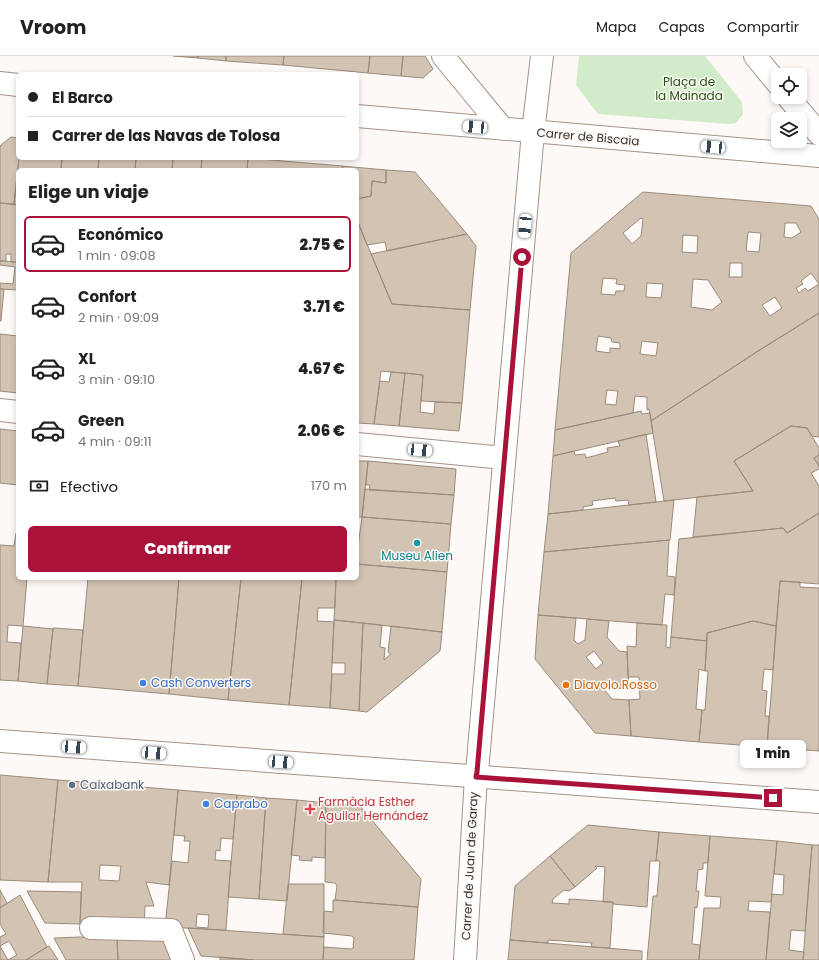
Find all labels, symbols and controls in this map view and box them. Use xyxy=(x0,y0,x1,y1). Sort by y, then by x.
text: Vroom xyxy=(20,14,86,41)
text: Mapa xyxy=(596,17,636,37)
text: Capas xyxy=(658,17,705,37)
text: Compartir xyxy=(727,17,799,37)
map controls xyxy=(771,68,807,148)
button: locate xyxy=(771,68,807,104)
park label: Plaça de la Mainada xyxy=(655,73,723,104)
text: El Barco xyxy=(52,87,113,108)
button: layers xyxy=(771,112,807,148)
car xyxy=(463,120,487,134)
street label: Carrer de Biscaia xyxy=(536,124,640,149)
text: Carrer de las Navas de Tolosa xyxy=(52,125,280,146)
car xyxy=(701,140,725,154)
text: Elige un viaje xyxy=(28,179,149,204)
car xyxy=(518,214,532,238)
text: Económico xyxy=(78,224,163,245)
icon: car xyxy=(30,226,66,262)
text: 2.75 € xyxy=(300,234,345,255)
text: 1 min · 09:08 xyxy=(78,246,156,265)
route start xyxy=(513,248,531,266)
text: Confort xyxy=(78,286,137,307)
icon: car xyxy=(30,288,66,324)
text: 3.71 € xyxy=(303,296,345,317)
text: 2 min · 09:09 xyxy=(78,308,159,327)
text: XL xyxy=(78,348,96,369)
icon: car xyxy=(30,350,66,386)
text: 4.67 € xyxy=(298,358,345,379)
text: 3 min · 09:10 xyxy=(78,370,155,389)
text: Green xyxy=(78,410,124,431)
icon: car xyxy=(30,412,66,448)
text: 2.06 € xyxy=(298,420,345,441)
text: 4 min · 09:11 xyxy=(78,432,152,451)
car xyxy=(408,443,432,457)
icon: cash xyxy=(28,475,50,497)
text: Efectivo xyxy=(60,476,118,497)
text: 170 m xyxy=(311,476,347,495)
button: Confirmar xyxy=(28,526,347,572)
marker: Museu Alien xyxy=(412,538,422,548)
place label: Museu Alien xyxy=(381,547,453,564)
place label: Cash Converters xyxy=(151,674,251,691)
place label: Diavolo Rosso xyxy=(574,676,657,693)
marker: Cash Converters xyxy=(138,678,148,688)
marker: Diavolo Rosso xyxy=(561,680,571,690)
car xyxy=(62,740,86,754)
callout: 1 min xyxy=(740,740,806,768)
text: 1 min xyxy=(756,744,790,763)
car xyxy=(142,746,166,760)
car xyxy=(269,755,293,769)
place label: Caixabank xyxy=(80,776,145,793)
marker: Caixabank xyxy=(67,780,77,790)
route end xyxy=(764,789,782,807)
street label: Carrer de Juan de Garay xyxy=(457,791,482,941)
place label: Farmàcia Esther Aguilar Hernández xyxy=(318,793,428,824)
place label: Caprabo xyxy=(214,795,268,812)
marker: Caprabo xyxy=(201,799,211,809)
marker: Farmàcia Esther Aguilar Hernández xyxy=(305,804,315,814)

